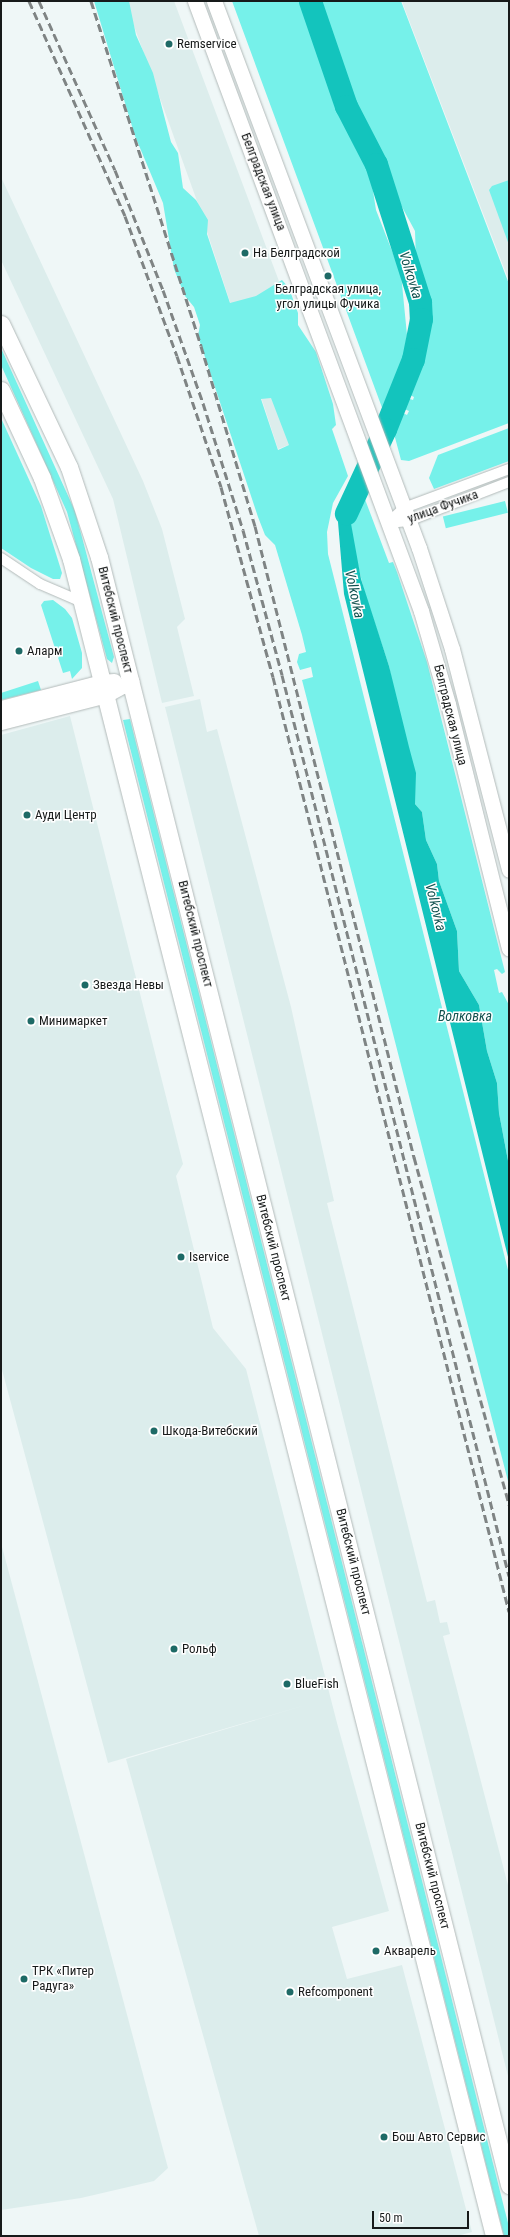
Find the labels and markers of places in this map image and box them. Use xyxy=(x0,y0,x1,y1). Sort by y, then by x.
place label: Remservice xyxy=(177,36,237,52)
marker: Remservice xyxy=(164,39,174,49)
place label: На Белградской xyxy=(253,245,340,261)
marker: На Белградской xyxy=(240,248,250,258)
marker: Белградская улица, угол улицы Фучика xyxy=(323,271,333,281)
place label: Белградская улица, угол улицы Фучика xyxy=(275,282,381,313)
place label: Аларм xyxy=(27,643,62,659)
marker: Аларм xyxy=(14,646,24,656)
place label: Ауди Центр xyxy=(35,807,97,823)
marker: Ауди Центр xyxy=(22,810,32,820)
place label: Звезда Невы xyxy=(93,977,164,993)
marker: Звезда Невы xyxy=(80,980,90,990)
place label: Минимаркет xyxy=(39,1013,107,1029)
marker: Минимаркет xyxy=(26,1016,36,1026)
place label: Iservice xyxy=(189,1249,229,1265)
marker: Iservice xyxy=(176,1252,186,1262)
place label: Шкода-Витебский xyxy=(162,1423,258,1439)
marker: Шкода-Витебский xyxy=(149,1426,159,1436)
place label: Рольф xyxy=(182,1641,217,1657)
marker: Рольф xyxy=(169,1644,179,1654)
place label: BlueFish xyxy=(295,1676,339,1692)
marker: BlueFish xyxy=(282,1679,292,1689)
place label: Акварель xyxy=(384,1943,436,1959)
marker: Акварель xyxy=(371,1946,381,1956)
place label: ТРК «Питер Радуга» xyxy=(32,1964,94,1995)
marker: ТРК «Питер Радуга» xyxy=(19,1974,29,1984)
place label: Refcomponent xyxy=(298,1984,373,2000)
marker: Refcomponent xyxy=(285,1987,295,1997)
place label: Бош Авто Сервис xyxy=(392,2129,486,2145)
marker: Бош Авто Сервис xyxy=(379,2132,389,2142)

